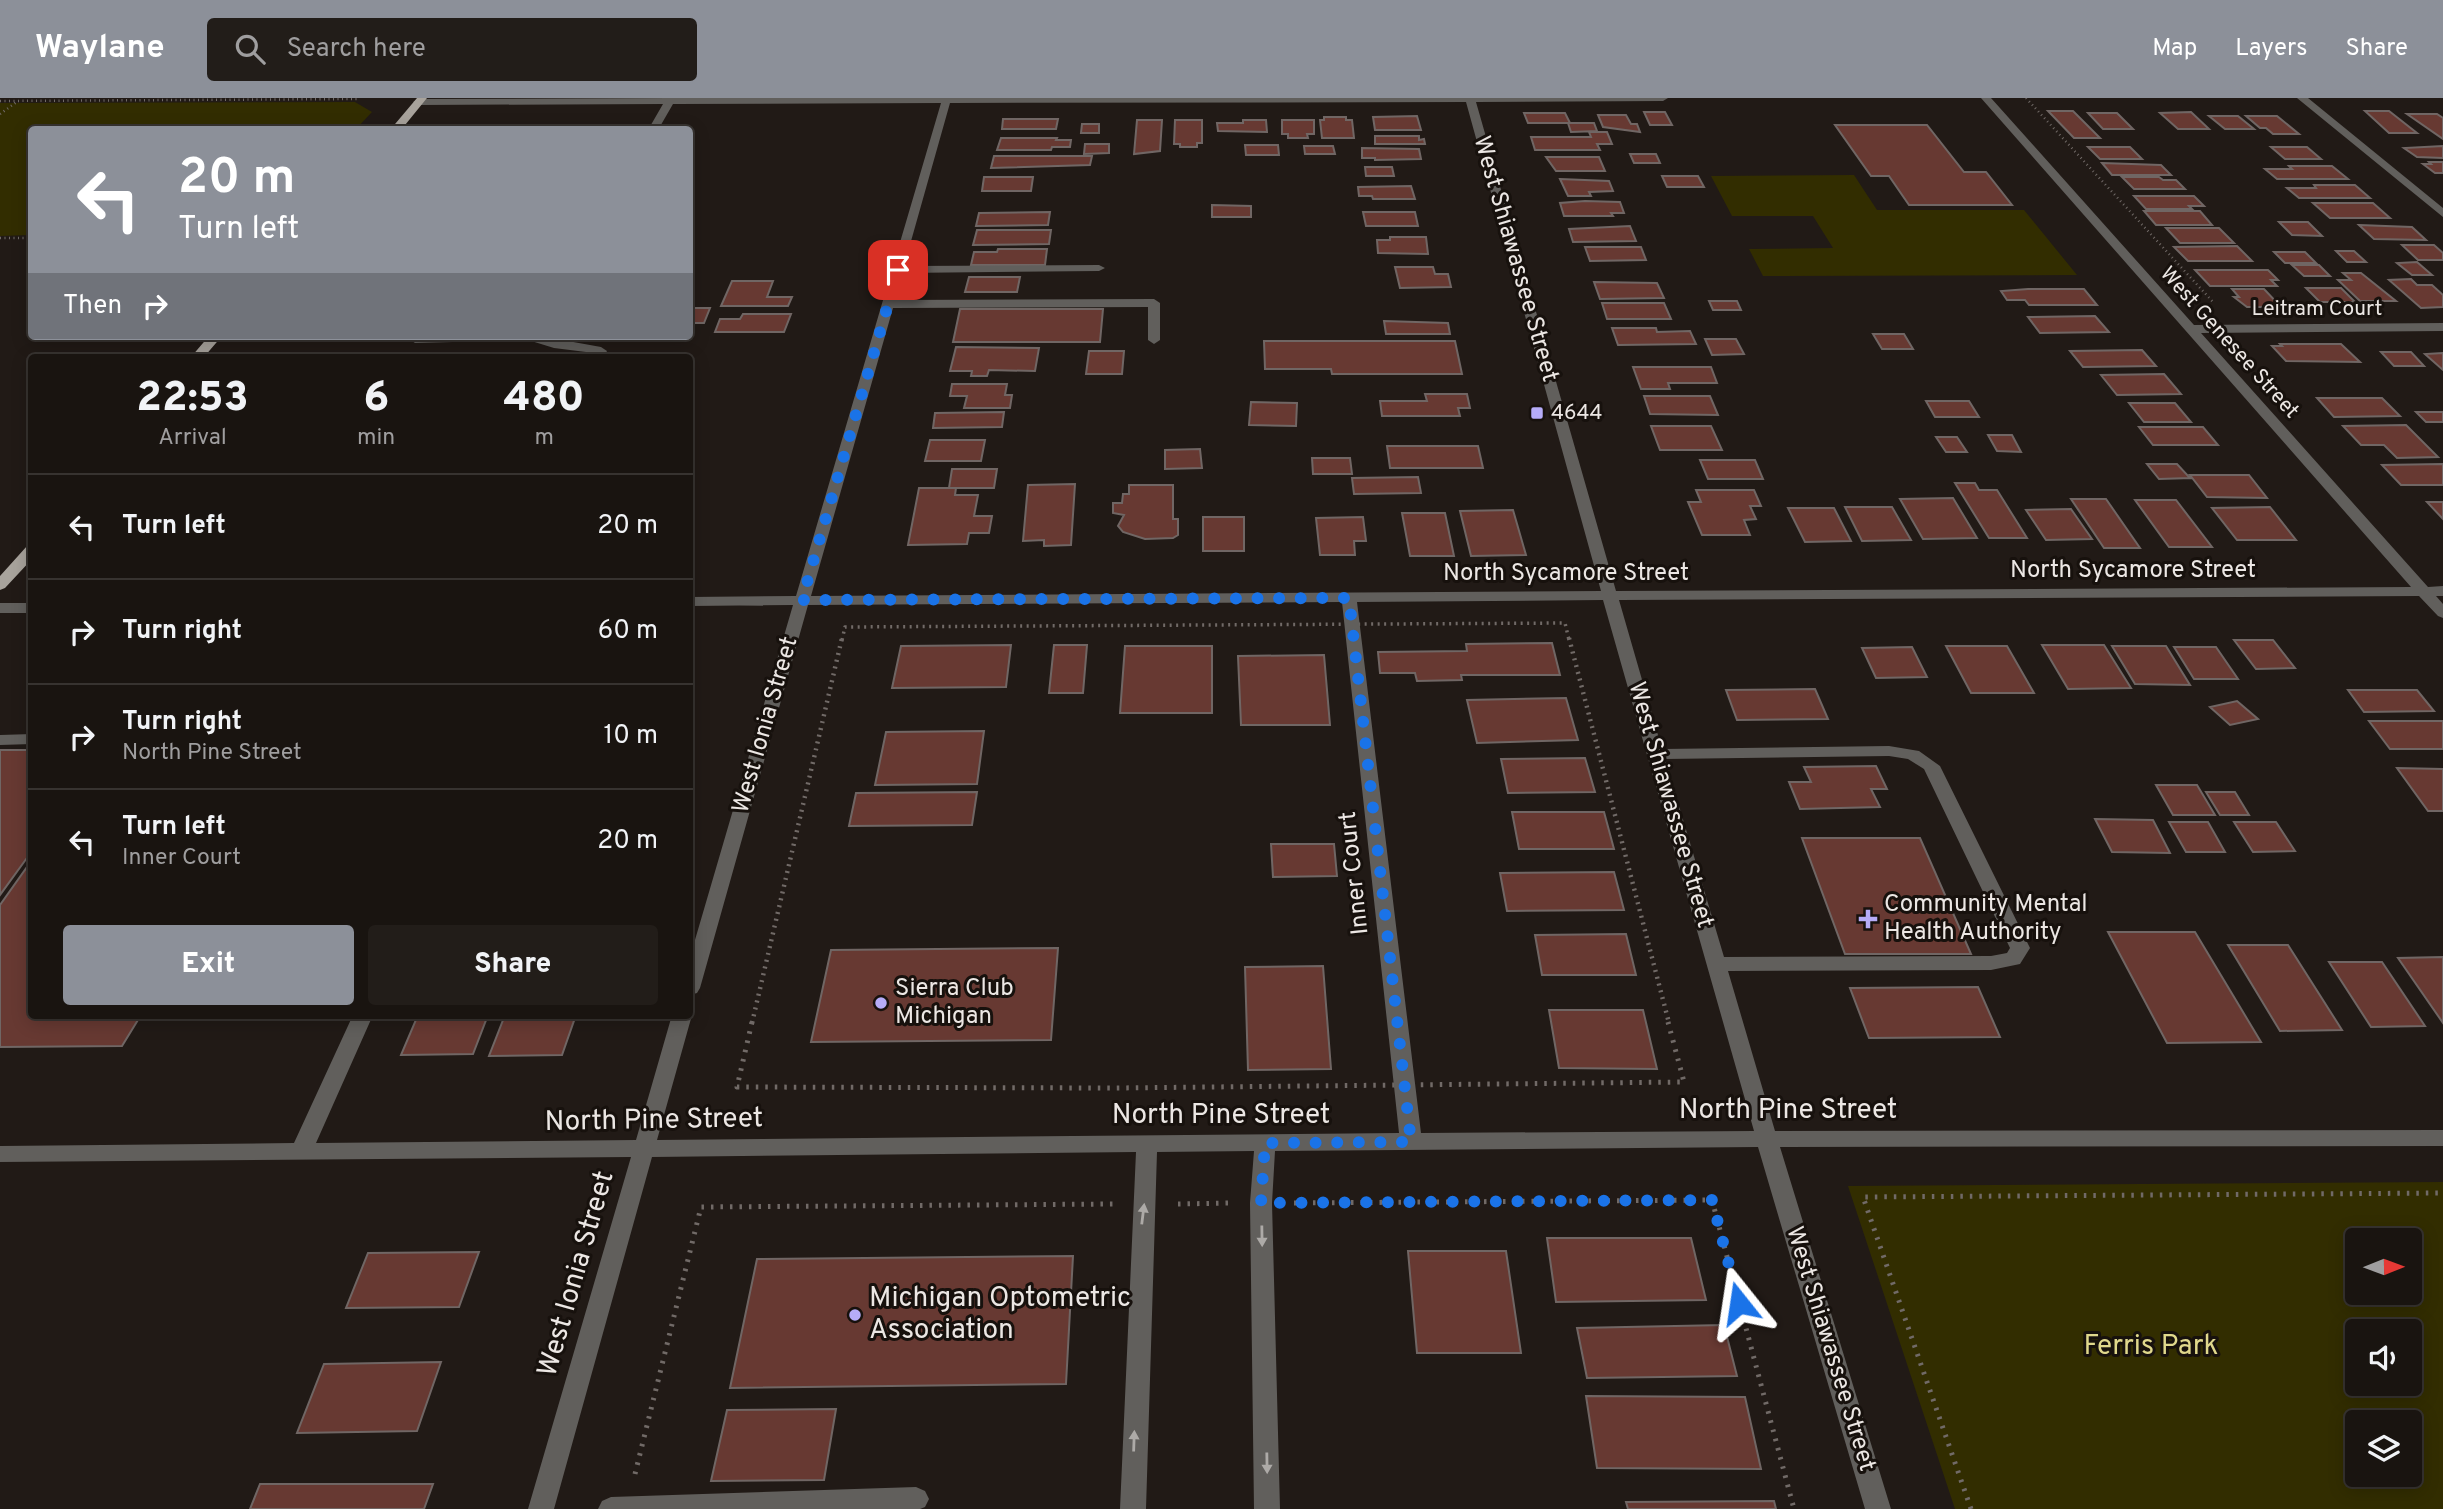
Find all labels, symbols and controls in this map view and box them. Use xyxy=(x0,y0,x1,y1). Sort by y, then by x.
search box xyxy=(207,18,697,81)
text: Waylane xyxy=(35,28,165,70)
icon: search xyxy=(231,30,269,68)
text: Search here xyxy=(287,33,426,66)
text: Map xyxy=(2152,34,2197,64)
text: Layers xyxy=(2235,34,2307,64)
text: Share xyxy=(2345,34,2408,64)
street label: West Shiawassee Street xyxy=(1466,133,1564,385)
text: 20 m xyxy=(178,149,295,211)
icon: left xyxy=(63,154,154,245)
text: Turn left xyxy=(178,210,299,250)
pin xyxy=(868,240,928,300)
icon: arrive xyxy=(879,251,917,289)
street label: West Genesee Street xyxy=(2154,261,2304,425)
icon: right xyxy=(136,287,174,325)
text: Then xyxy=(63,290,122,323)
street label: Leitram Court xyxy=(2251,296,2383,323)
text: 22:53 xyxy=(136,373,249,426)
text: 6 xyxy=(363,373,389,426)
text: 480 xyxy=(504,373,585,426)
place label: 4644 xyxy=(1551,400,1603,427)
marker: 4644 xyxy=(1529,405,1545,421)
text: Arrival xyxy=(158,424,227,453)
text: min xyxy=(357,424,395,453)
text: m xyxy=(534,424,554,453)
icon: left xyxy=(63,508,101,546)
text: Turn left xyxy=(122,510,226,543)
text: 20 m xyxy=(597,510,658,543)
street label: North Sycamore Street xyxy=(2010,556,2256,586)
street label: North Sycamore Street xyxy=(1443,559,1689,589)
icon: right xyxy=(63,613,101,651)
text: Turn right xyxy=(122,615,242,648)
text: 60 m xyxy=(598,615,658,648)
street label: West Ionia Street xyxy=(726,633,806,817)
street label: West Shiawassee Street xyxy=(1621,679,1719,931)
text: Turn right xyxy=(122,706,242,739)
icon: right xyxy=(63,718,101,756)
text: 10 m xyxy=(603,720,658,753)
text: North Pine Street xyxy=(122,739,302,768)
street label: Inner Court xyxy=(1334,810,1376,936)
text: Turn left xyxy=(122,811,226,844)
icon: left xyxy=(63,823,101,861)
text: 20 m xyxy=(597,825,658,858)
text: Inner Court xyxy=(122,844,241,873)
place label: Community Mental Health Authority xyxy=(1884,890,2088,948)
marker: Community Mental Health Authority xyxy=(1858,909,1878,929)
button: Exit xyxy=(63,925,354,1005)
button: Share xyxy=(368,925,658,1005)
place label: Sierra Club Michigan xyxy=(895,974,1014,1032)
marker: Sierra Club Michigan xyxy=(873,995,889,1011)
street label: North Pine Street xyxy=(1679,1093,1897,1129)
street label: North Pine Street xyxy=(1112,1098,1330,1134)
street label: North Pine Street xyxy=(544,1101,764,1141)
street label: West Ionia Street xyxy=(530,1167,624,1381)
one-way arrow xyxy=(1138,1202,1149,1224)
street label: West Shiawassee Street xyxy=(1778,1223,1882,1475)
one-way arrow xyxy=(1256,1225,1268,1247)
north arrow xyxy=(2345,1228,2422,1306)
map controls xyxy=(2345,1228,2422,1487)
position arrow xyxy=(1702,1266,1776,1340)
place label: Michigan Optometric Association xyxy=(869,1281,1131,1349)
marker: Michigan Optometric Association xyxy=(847,1307,863,1323)
button: sound xyxy=(2345,1319,2422,1396)
park label: Ferris Park xyxy=(2084,1329,2218,1365)
button: layers xyxy=(2345,1410,2422,1487)
one-way arrow xyxy=(1129,1430,1140,1452)
one-way arrow xyxy=(1261,1453,1272,1475)

